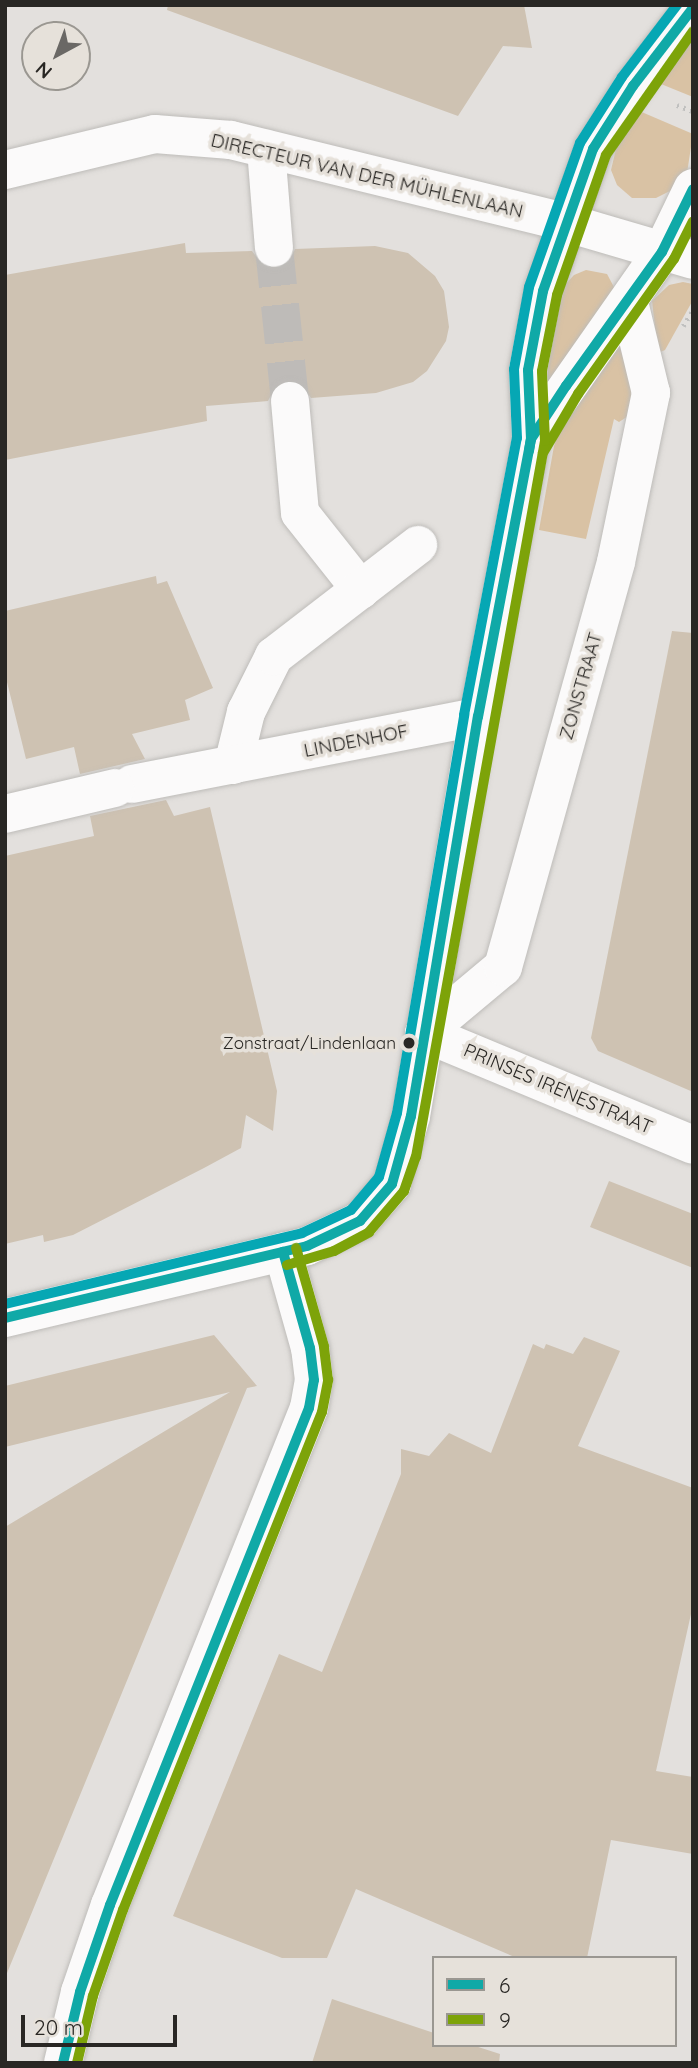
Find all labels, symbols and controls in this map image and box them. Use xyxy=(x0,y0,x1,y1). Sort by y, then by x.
north arrow xyxy=(21,21,91,91)
text: N xyxy=(30,57,57,84)
street label: DIRECTEUR VAN DER MÜHLENLAAN xyxy=(209,129,525,223)
street label: ZONSTRAAT xyxy=(555,630,607,742)
street label: LINDENHOF xyxy=(302,720,410,762)
place label: Zonstraat/Lindenlaan xyxy=(223,1033,396,1053)
marker: Zonstraat/Lindenlaan xyxy=(402,1036,416,1050)
street label: PRINSES IRENESTRAAT xyxy=(460,1039,656,1139)
legend xyxy=(432,1956,677,2047)
text: 6 xyxy=(499,1972,510,1998)
scale bar xyxy=(24,2002,180,2046)
text: 9 xyxy=(499,2007,511,2033)
text: 20 m xyxy=(34,2014,83,2040)

